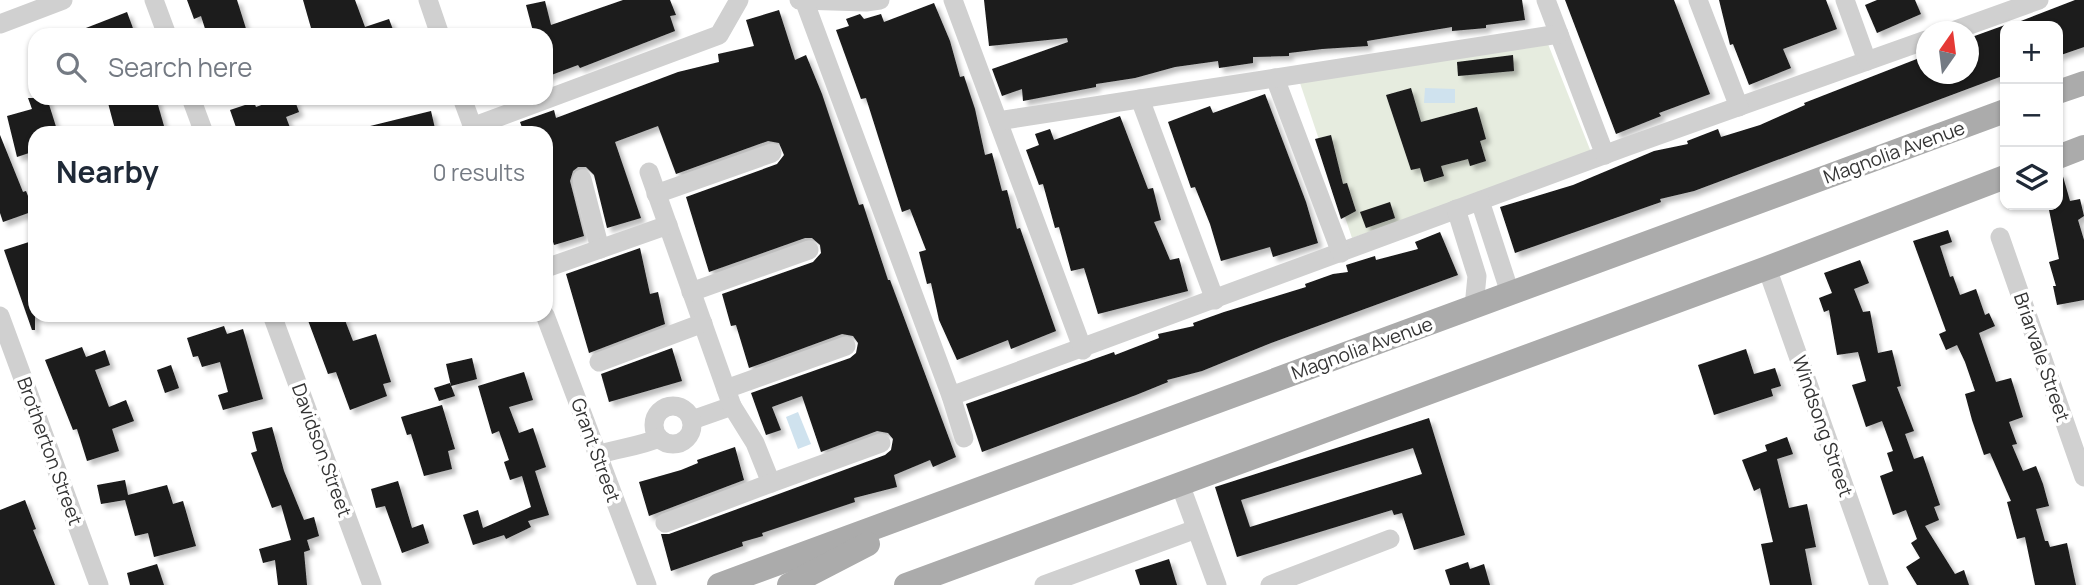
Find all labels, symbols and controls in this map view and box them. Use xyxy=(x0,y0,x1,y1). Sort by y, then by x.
north arrow xyxy=(1916,21,1979,84)
map controls xyxy=(2000,21,2063,210)
button: + xyxy=(2000,21,2063,84)
search box xyxy=(28,28,553,105)
icon: search xyxy=(52,48,90,86)
text: Search here xyxy=(108,49,253,85)
button: − xyxy=(2000,84,2063,147)
street label: Magnolia Avenue xyxy=(1820,114,1968,190)
button: layers xyxy=(2000,147,2063,210)
text: Nearby xyxy=(56,151,159,192)
text: 0 results xyxy=(432,156,525,188)
street label: Briarvale Street xyxy=(2008,289,2076,425)
street label: Magnolia Avenue xyxy=(1288,310,1436,386)
street label: Windsong Street xyxy=(1787,352,1859,500)
street label: Brotherton Street xyxy=(11,373,89,529)
street label: Davidson Street xyxy=(286,380,358,520)
street label: Grant Street xyxy=(565,394,627,506)

